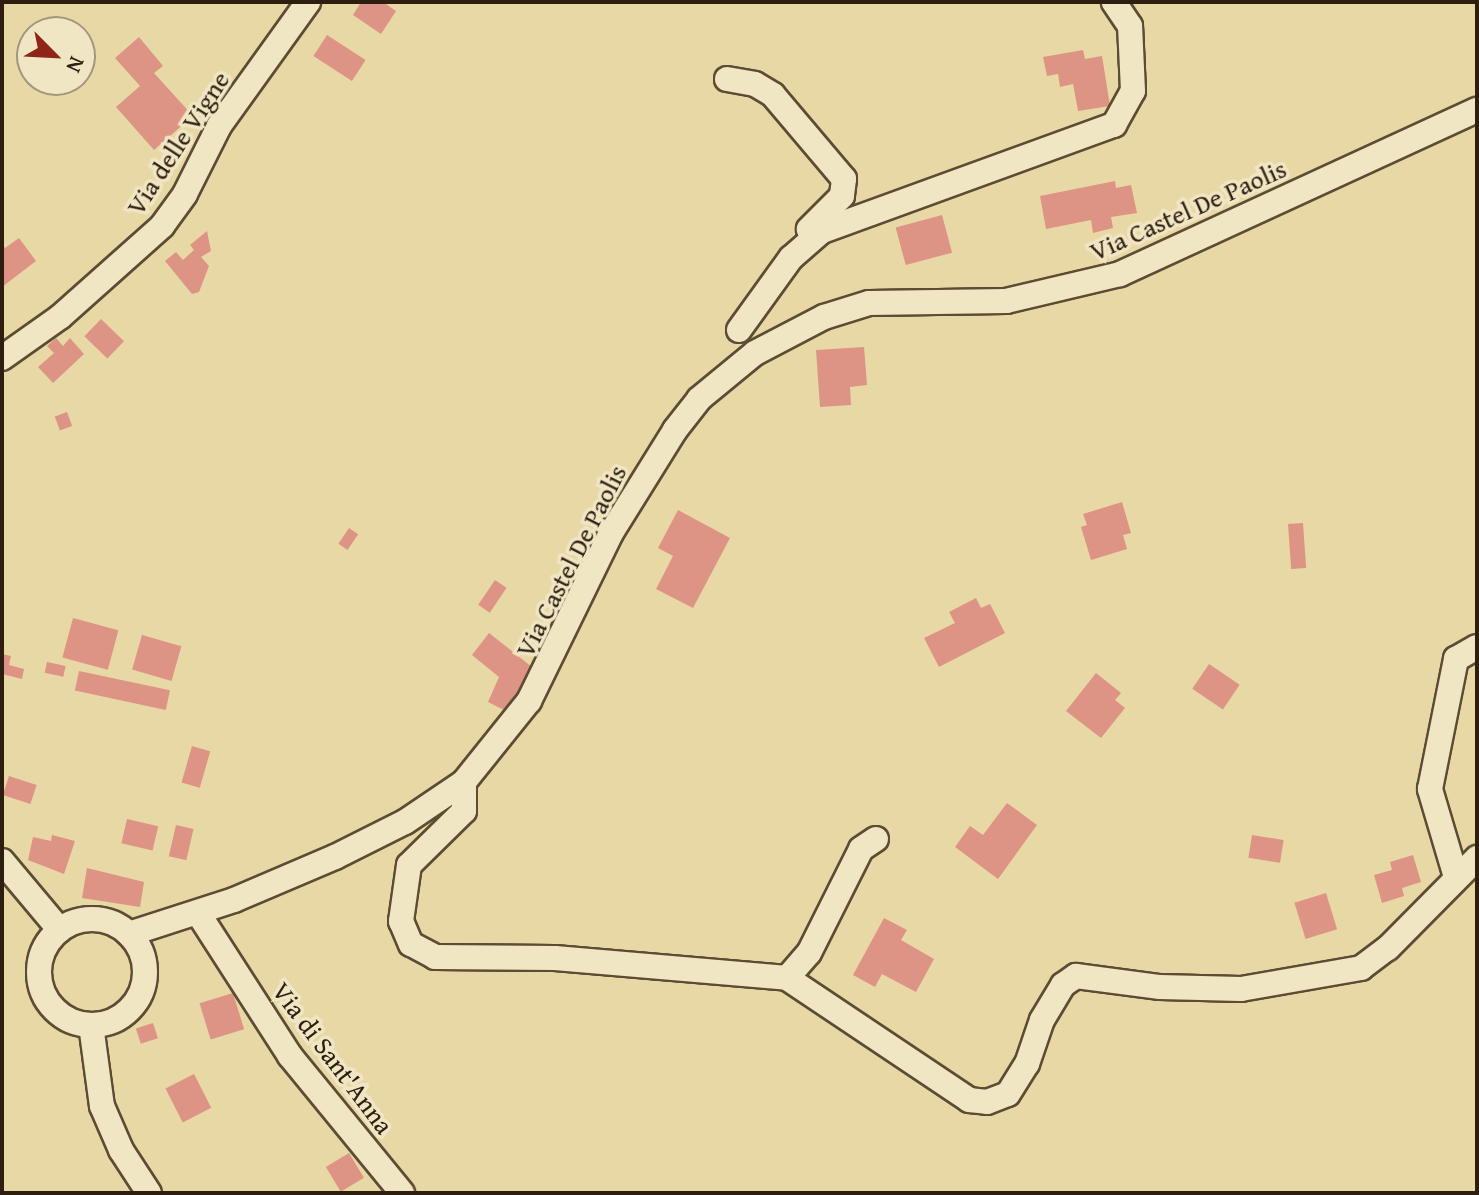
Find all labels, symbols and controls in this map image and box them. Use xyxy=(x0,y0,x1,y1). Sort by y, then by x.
north arrow xyxy=(16,16,96,96)
text: N xyxy=(58,52,94,78)
street label: Via delle Vigne xyxy=(120,65,236,221)
street label: Via Castel De Paolis xyxy=(1085,153,1291,267)
street label: Via Castel De Paolis xyxy=(509,460,633,662)
street label: Via di Sant'Anna xyxy=(266,976,400,1140)

